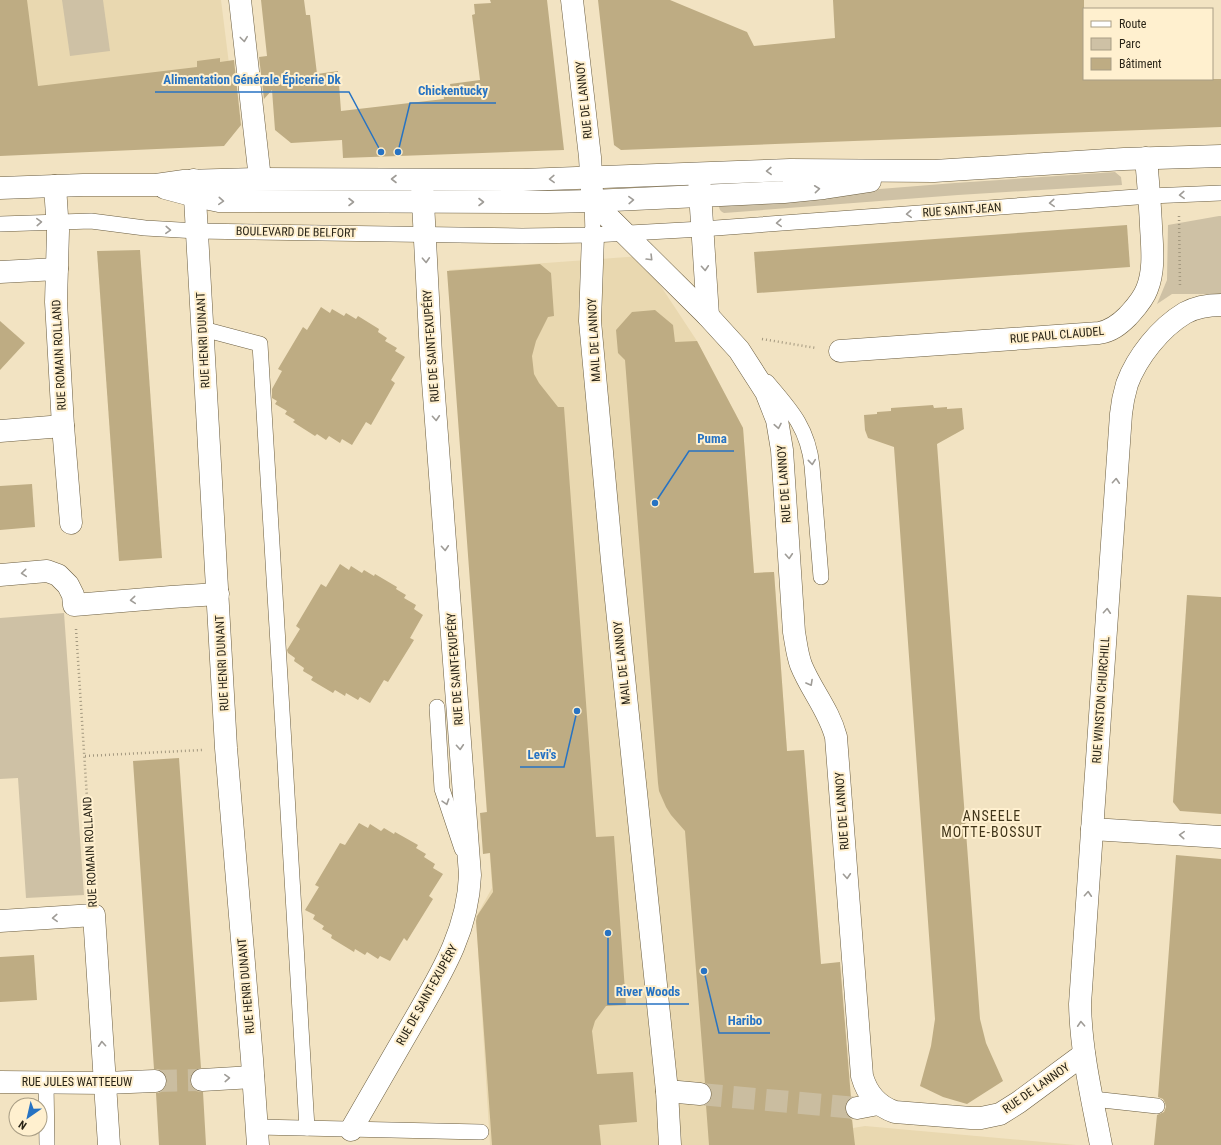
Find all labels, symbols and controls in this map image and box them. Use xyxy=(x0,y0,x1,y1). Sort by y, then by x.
legend xyxy=(1083,8,1213,80)
text: Route xyxy=(1119,17,1147,31)
one-way arrow xyxy=(239,36,248,42)
text: Parc xyxy=(1119,37,1141,51)
text: Bâtiment xyxy=(1119,57,1162,71)
street label: RUE DE LANNOY xyxy=(573,60,595,140)
callout: Alimentation Générale Épicerie Dk xyxy=(155,67,349,92)
text: Alimentation Générale Épicerie Dk xyxy=(163,72,342,87)
callout: Chickentucky xyxy=(410,78,496,103)
text: Chickentucky xyxy=(418,83,488,98)
one-way arrow xyxy=(766,167,772,175)
one-way arrow xyxy=(391,175,397,183)
one-way arrow xyxy=(549,175,555,183)
one-way arrow xyxy=(814,185,820,194)
one-way arrow xyxy=(1179,190,1185,199)
one-way arrow xyxy=(628,196,634,204)
one-way arrow xyxy=(218,197,224,206)
one-way arrow xyxy=(348,198,354,206)
one-way arrow xyxy=(478,198,484,206)
one-way arrow xyxy=(1049,199,1055,208)
street label: RUE SAINT-JEAN xyxy=(922,200,1002,220)
one-way arrow xyxy=(906,209,912,218)
one-way arrow xyxy=(36,218,42,227)
one-way arrow xyxy=(776,219,782,228)
street label: BOULEVARD DE BELFORT xyxy=(236,224,356,240)
one-way arrow xyxy=(165,225,171,234)
one-way arrow xyxy=(645,253,653,261)
one-way arrow xyxy=(422,257,431,263)
one-way arrow xyxy=(700,265,709,271)
street label: RUE DE SAINT-EXUPÉRY xyxy=(419,288,442,403)
street label: RUE HENRI DUNANT xyxy=(193,292,213,388)
street label: MAIL DE LANNOY xyxy=(585,297,603,382)
street label: RUE ROMAIN ROLLAND xyxy=(49,299,69,411)
street label: RUE PAUL CLAUDEL xyxy=(1009,324,1105,346)
one-way arrow xyxy=(431,415,440,421)
one-way arrow xyxy=(773,423,782,430)
callout: Puma xyxy=(689,426,734,451)
text: Puma xyxy=(697,431,727,446)
street label: RUE DE LANNOY xyxy=(774,444,794,524)
one-way arrow xyxy=(807,459,816,465)
one-way arrow xyxy=(1112,478,1121,484)
one-way arrow xyxy=(441,545,450,551)
one-way arrow xyxy=(784,553,793,559)
one-way arrow xyxy=(21,568,27,577)
one-way arrow xyxy=(130,595,136,604)
one-way arrow xyxy=(1103,608,1112,614)
street label: RUE DE SAINT-EXUPÉRY xyxy=(443,611,466,726)
street label: RUE HENRI DUNANT xyxy=(212,615,232,711)
street label: MAIL DE LANNOY xyxy=(611,620,633,706)
street label: RUE WINSTON CHURCHILL xyxy=(1090,636,1112,764)
one-way arrow xyxy=(806,679,813,686)
callout: Levi's xyxy=(520,742,564,767)
one-way arrow xyxy=(456,744,465,750)
text: Levi's xyxy=(528,747,557,762)
street label: RUE DE LANNOY xyxy=(832,771,852,851)
street label: RUE ROMAIN ROLLAND xyxy=(80,796,100,908)
one-way arrow xyxy=(441,798,450,805)
district label: ANSEELE MOTTE-BOSSUT xyxy=(941,808,1043,840)
one-way arrow xyxy=(1179,830,1185,839)
one-way arrow xyxy=(842,873,851,879)
one-way arrow xyxy=(1083,891,1092,897)
one-way arrow xyxy=(52,913,58,922)
street label: RUE HENRI DUNANT xyxy=(235,937,257,1035)
street label: RUE DE SAINT-EXUPÉRY xyxy=(393,941,461,1048)
callout: River Woods xyxy=(608,979,689,1004)
text: River Woods xyxy=(616,984,680,999)
callout: Haribo xyxy=(719,1008,770,1033)
text: Haribo xyxy=(728,1013,763,1028)
one-way arrow xyxy=(1077,1021,1085,1027)
one-way arrow xyxy=(98,1041,107,1047)
street label: RUE DE LANNOY xyxy=(1000,1059,1073,1116)
one-way arrow xyxy=(224,1074,230,1083)
street label: RUE JULES WATTEEUW xyxy=(22,1075,132,1089)
north arrow xyxy=(8,1097,48,1137)
text: N xyxy=(16,1117,29,1132)

